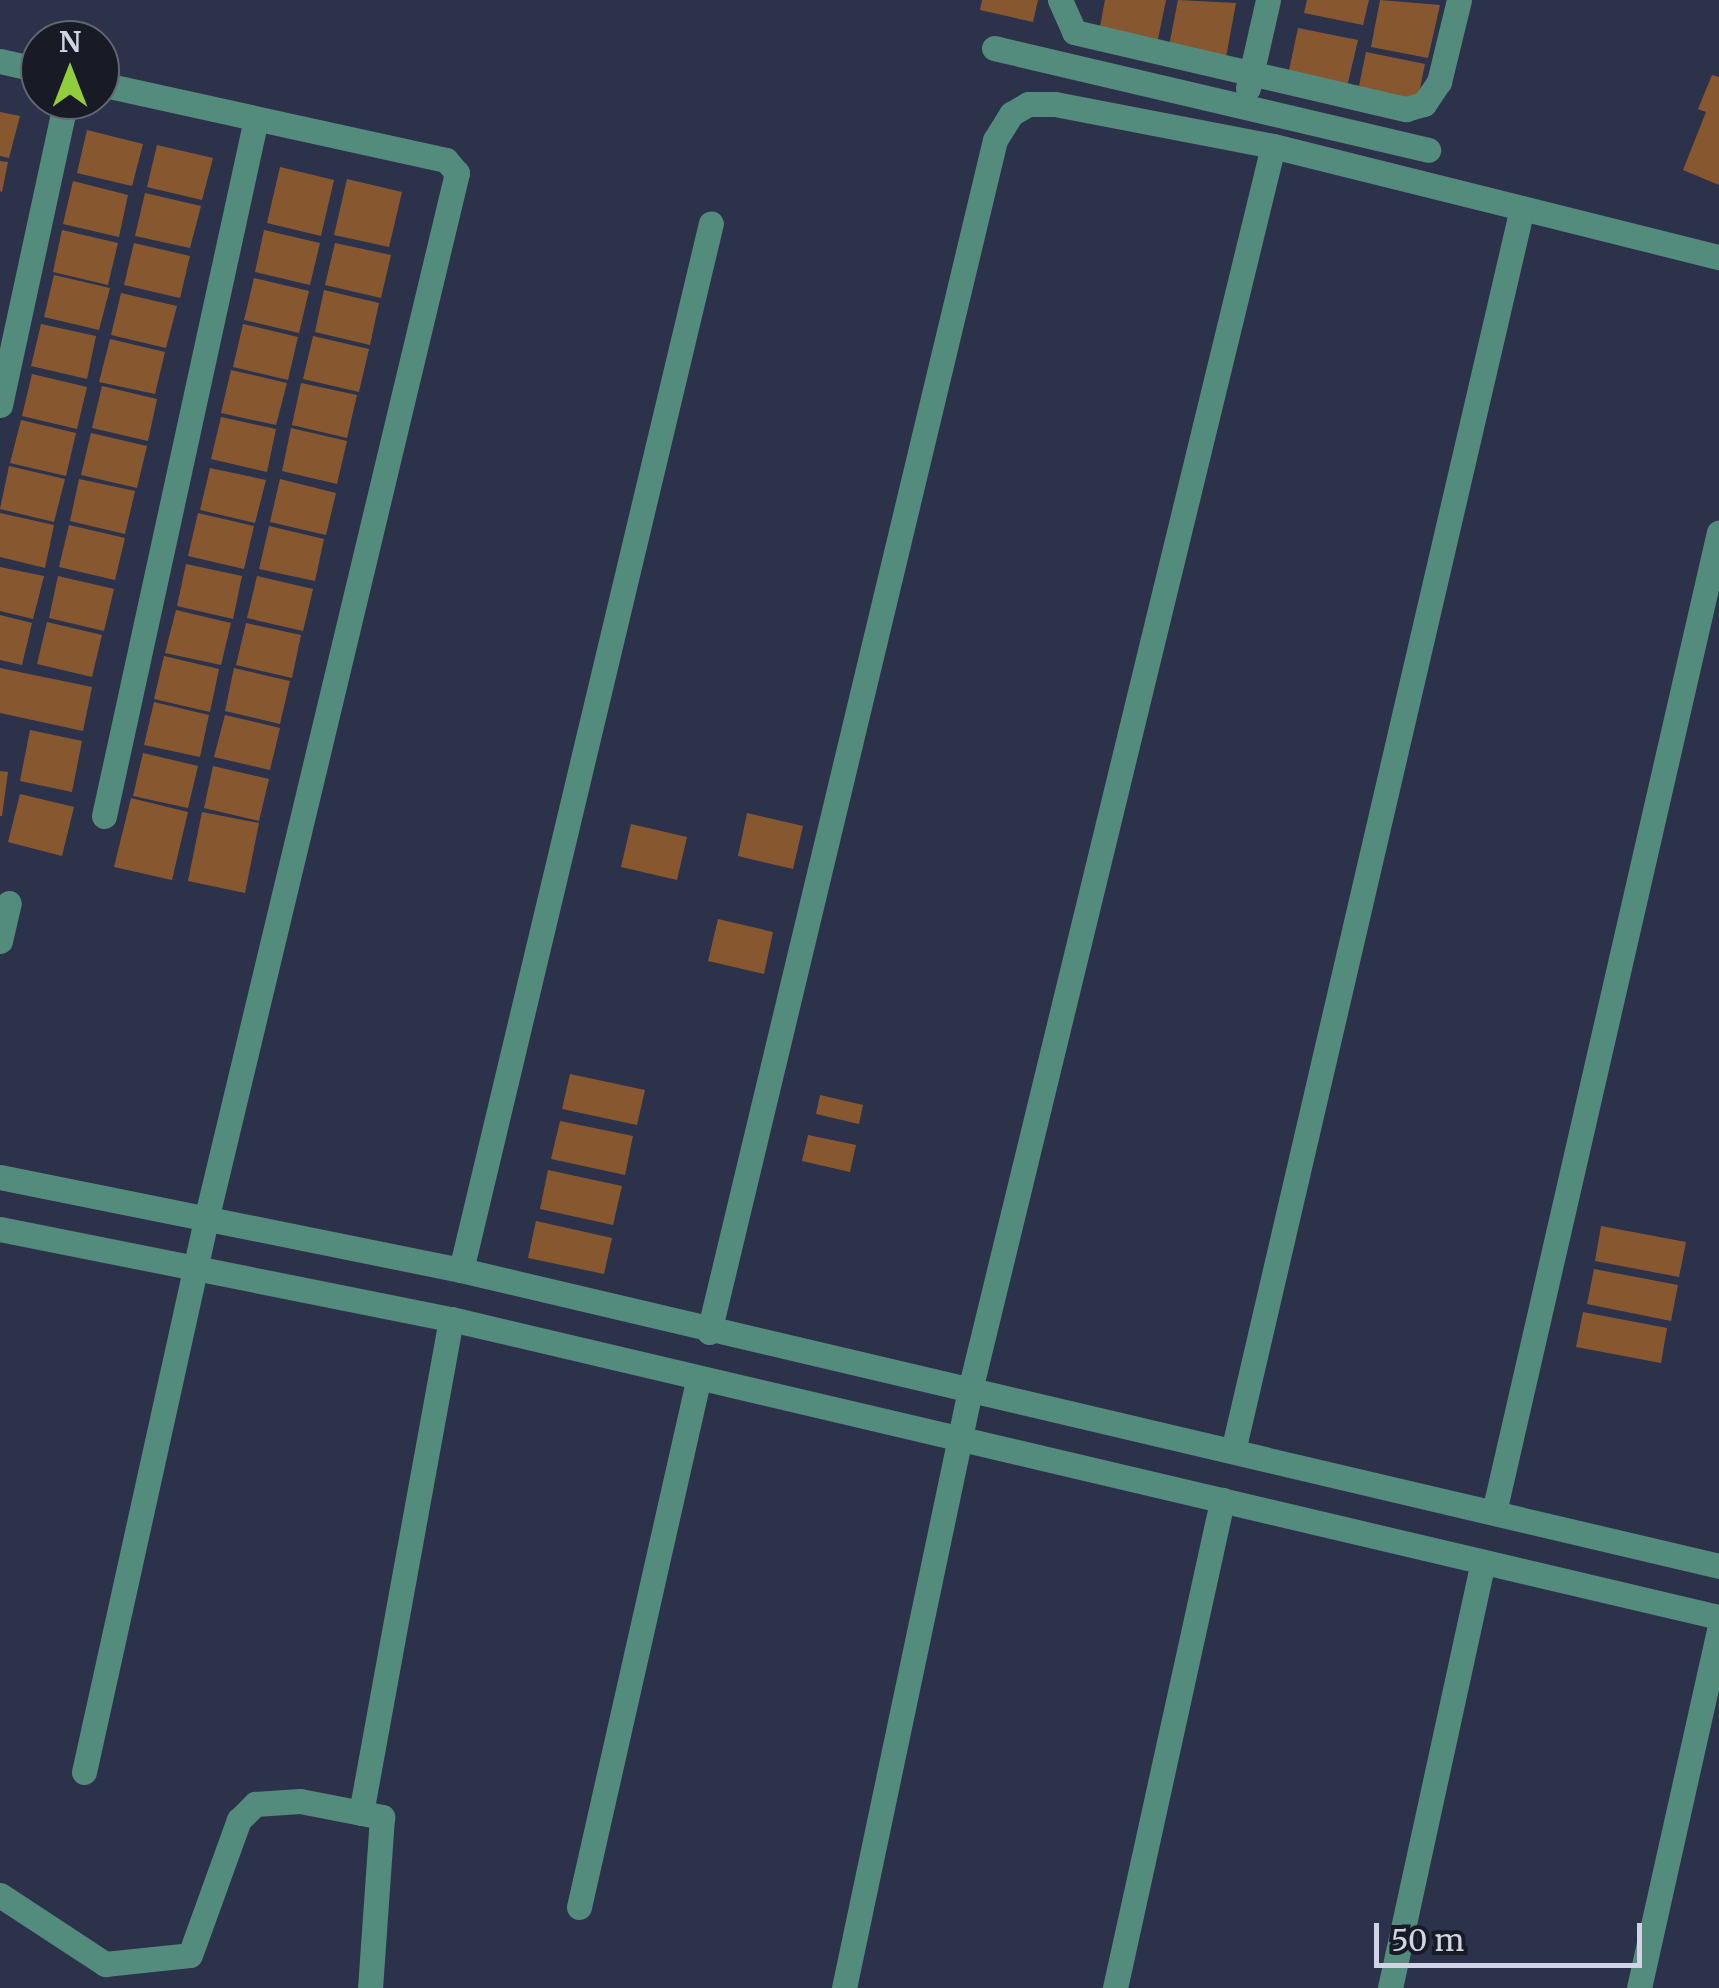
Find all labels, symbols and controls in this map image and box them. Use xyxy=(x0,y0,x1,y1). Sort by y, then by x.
north arrow xyxy=(20,20,120,120)
text: N xyxy=(59,24,81,60)
scale bar xyxy=(1379,1903,1646,1965)
text: 50 m xyxy=(1391,1921,1464,1959)

